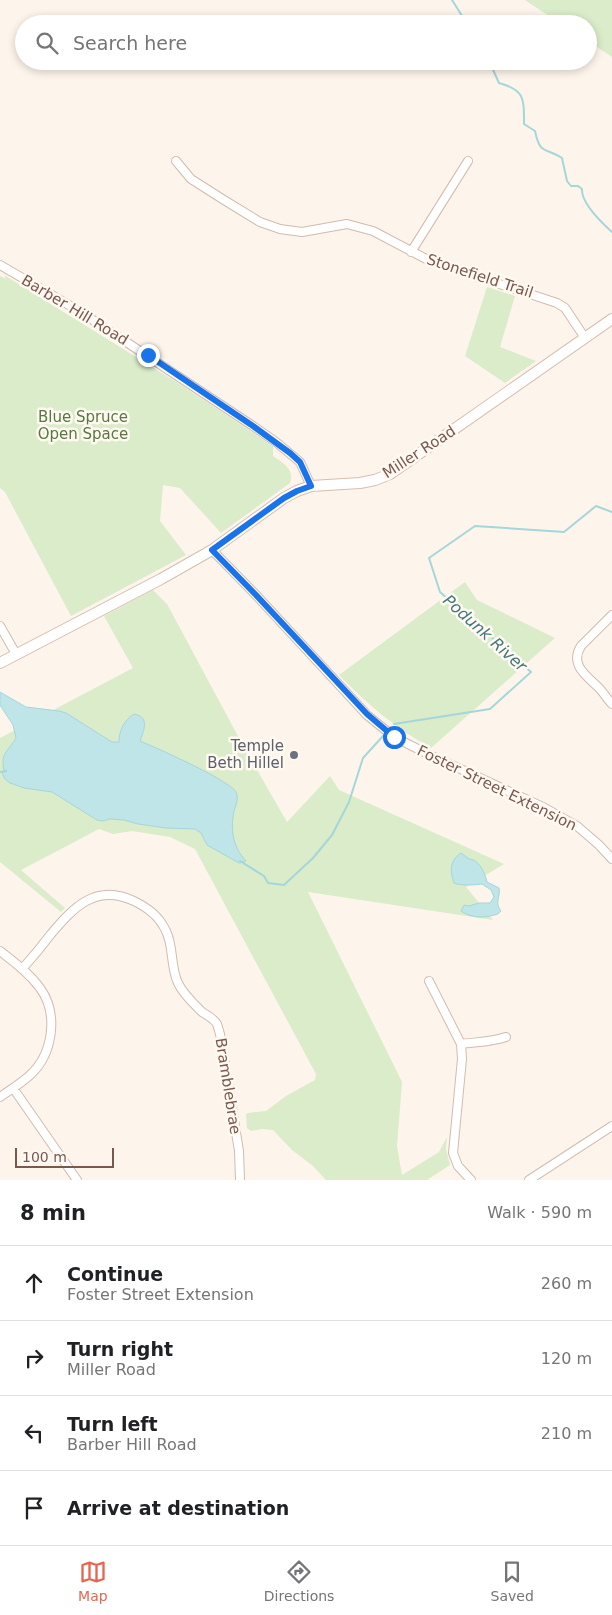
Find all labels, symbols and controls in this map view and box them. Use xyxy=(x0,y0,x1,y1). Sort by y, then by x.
search box xyxy=(15,15,597,70)
icon: search xyxy=(33,29,61,57)
text: Search here xyxy=(73,32,187,54)
street label: Stonefield Trail xyxy=(424,250,536,302)
street label: Barber Hill Road xyxy=(18,271,132,349)
route end xyxy=(137,344,160,367)
park label: Blue Spruce Open Space xyxy=(38,408,128,443)
street label: Miller Road xyxy=(379,422,459,482)
water label: Podunk River xyxy=(439,591,532,676)
route start xyxy=(383,726,406,749)
place label: Temple Beth Hillel xyxy=(207,737,284,772)
street label: Foster Street Extension xyxy=(414,742,580,834)
marker: Temple Beth Hillel xyxy=(288,749,300,761)
street label: Bramblebrae xyxy=(212,1037,244,1135)
scale bar xyxy=(15,1145,114,1168)
text: 100 m xyxy=(22,1149,67,1165)
text: 8 min xyxy=(20,1201,86,1225)
text: Walk · 590 m xyxy=(487,1203,592,1222)
text: Continue xyxy=(67,1263,163,1285)
icon: ahead xyxy=(20,1269,48,1297)
text: 260 m xyxy=(541,1274,592,1293)
text: Foster Street Extension xyxy=(67,1285,254,1304)
text: Turn right xyxy=(67,1338,173,1360)
icon: right xyxy=(20,1344,48,1372)
text: 120 m xyxy=(541,1349,592,1368)
text: Miller Road xyxy=(67,1360,156,1379)
text: Turn left xyxy=(67,1413,158,1435)
icon: left xyxy=(20,1419,48,1447)
text: 210 m xyxy=(541,1424,592,1443)
text: Barber Hill Road xyxy=(67,1435,197,1454)
icon: arrive xyxy=(20,1494,48,1522)
text: Arrive at destination xyxy=(67,1497,289,1519)
tab: Map xyxy=(78,1558,108,1604)
tab: Directions xyxy=(264,1558,334,1604)
tab: Saved xyxy=(491,1558,534,1604)

